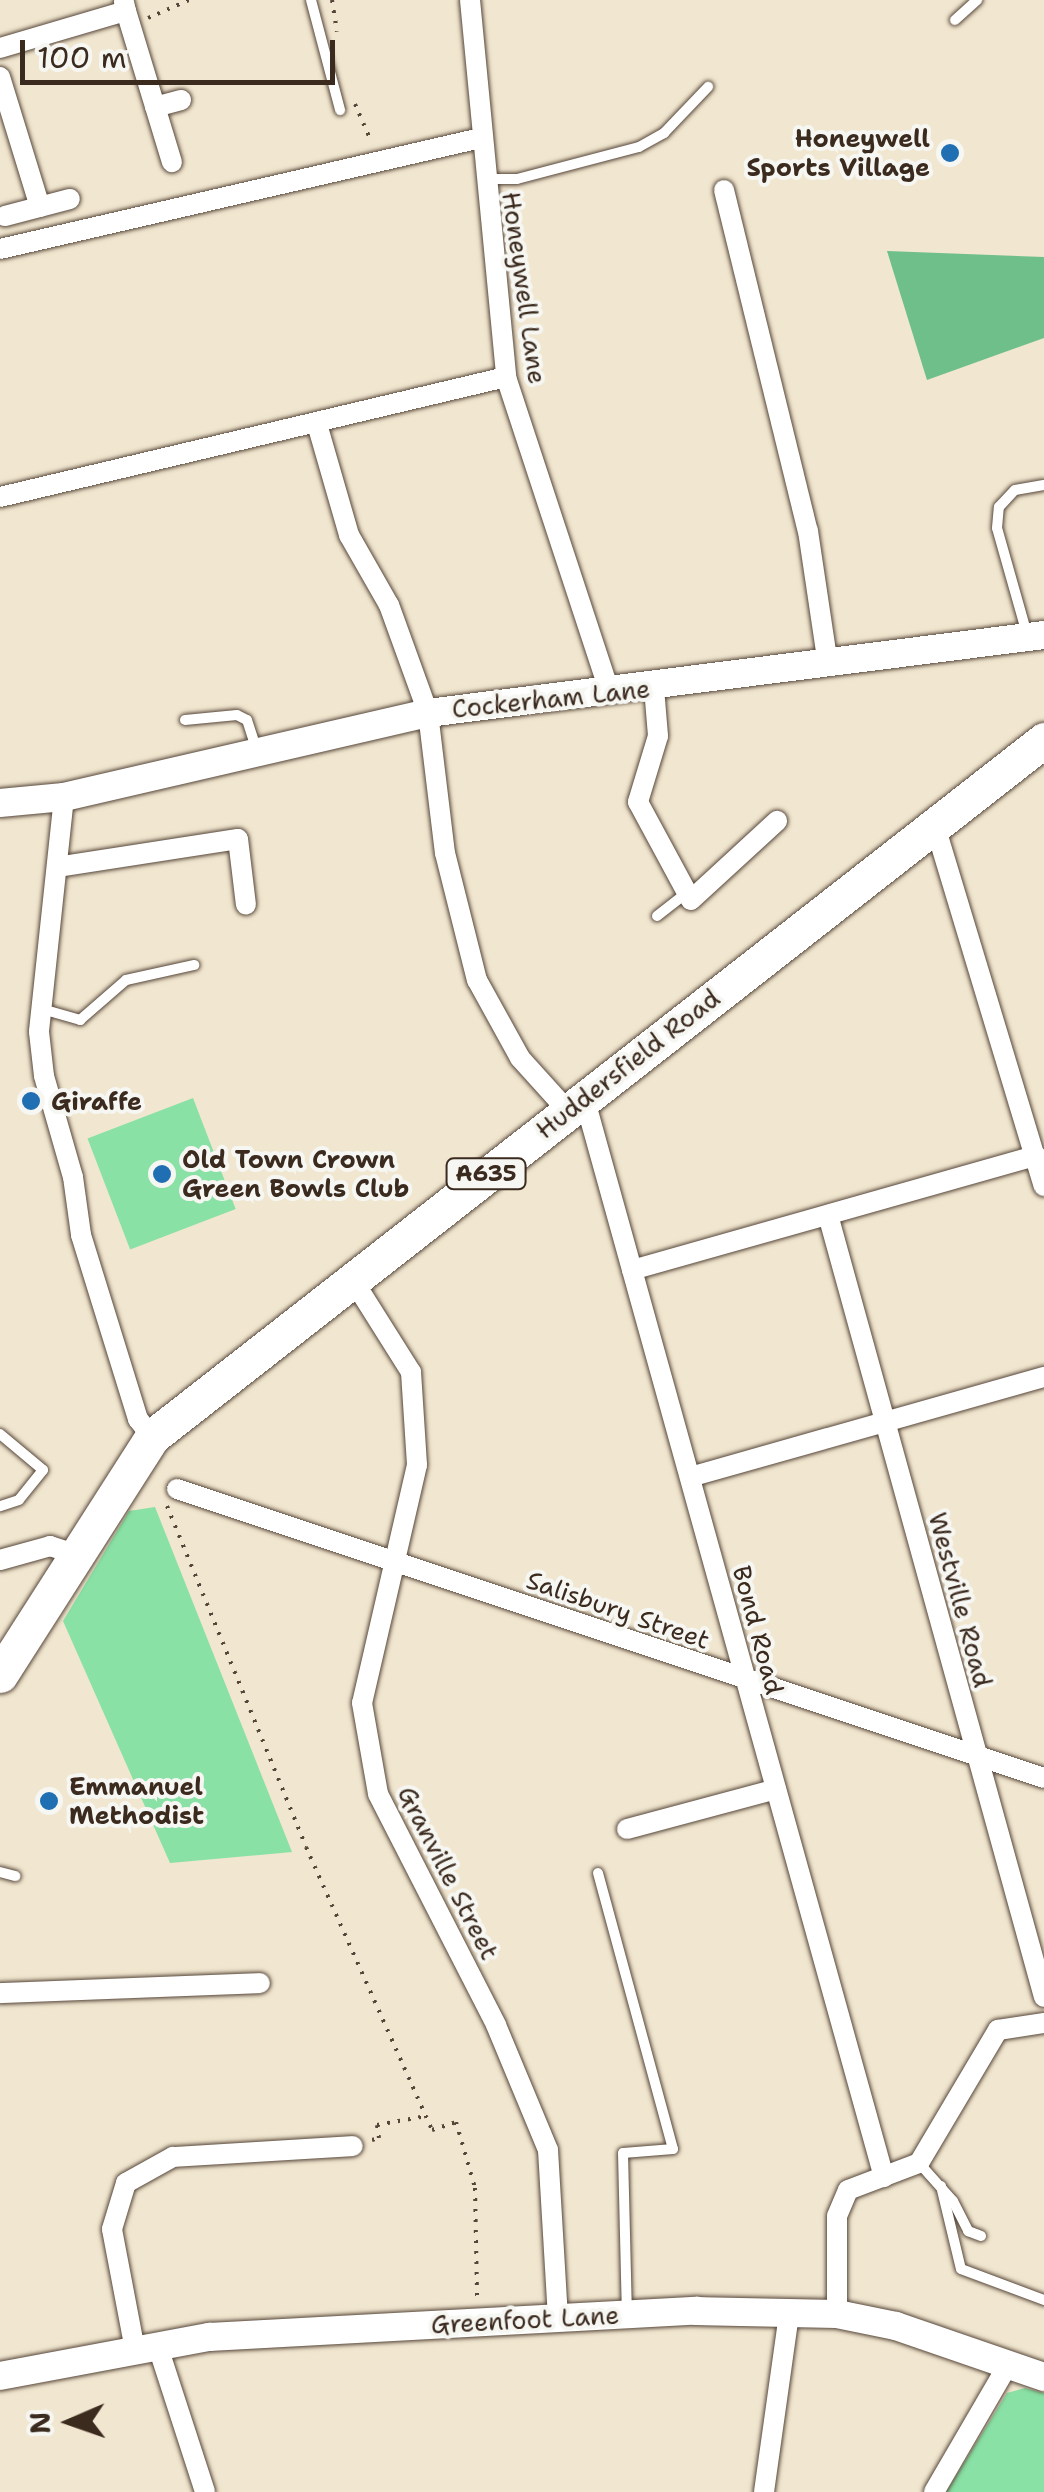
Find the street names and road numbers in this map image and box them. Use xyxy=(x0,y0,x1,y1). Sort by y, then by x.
street label: Honeywell Lane xyxy=(496,190,552,386)
street label: Cockerham Lane xyxy=(450,674,652,724)
street label: Huddersfield Road xyxy=(530,983,726,1145)
road number: A635 xyxy=(444,1157,528,1191)
street label: Westville Road xyxy=(922,1509,998,1691)
street label: Bond Road xyxy=(726,1562,790,1698)
street label: Salisbury Street xyxy=(523,1565,713,1655)
street label: Granville Street xyxy=(391,1781,505,1965)
street label: Greenfoot Lane xyxy=(430,2300,620,2340)

